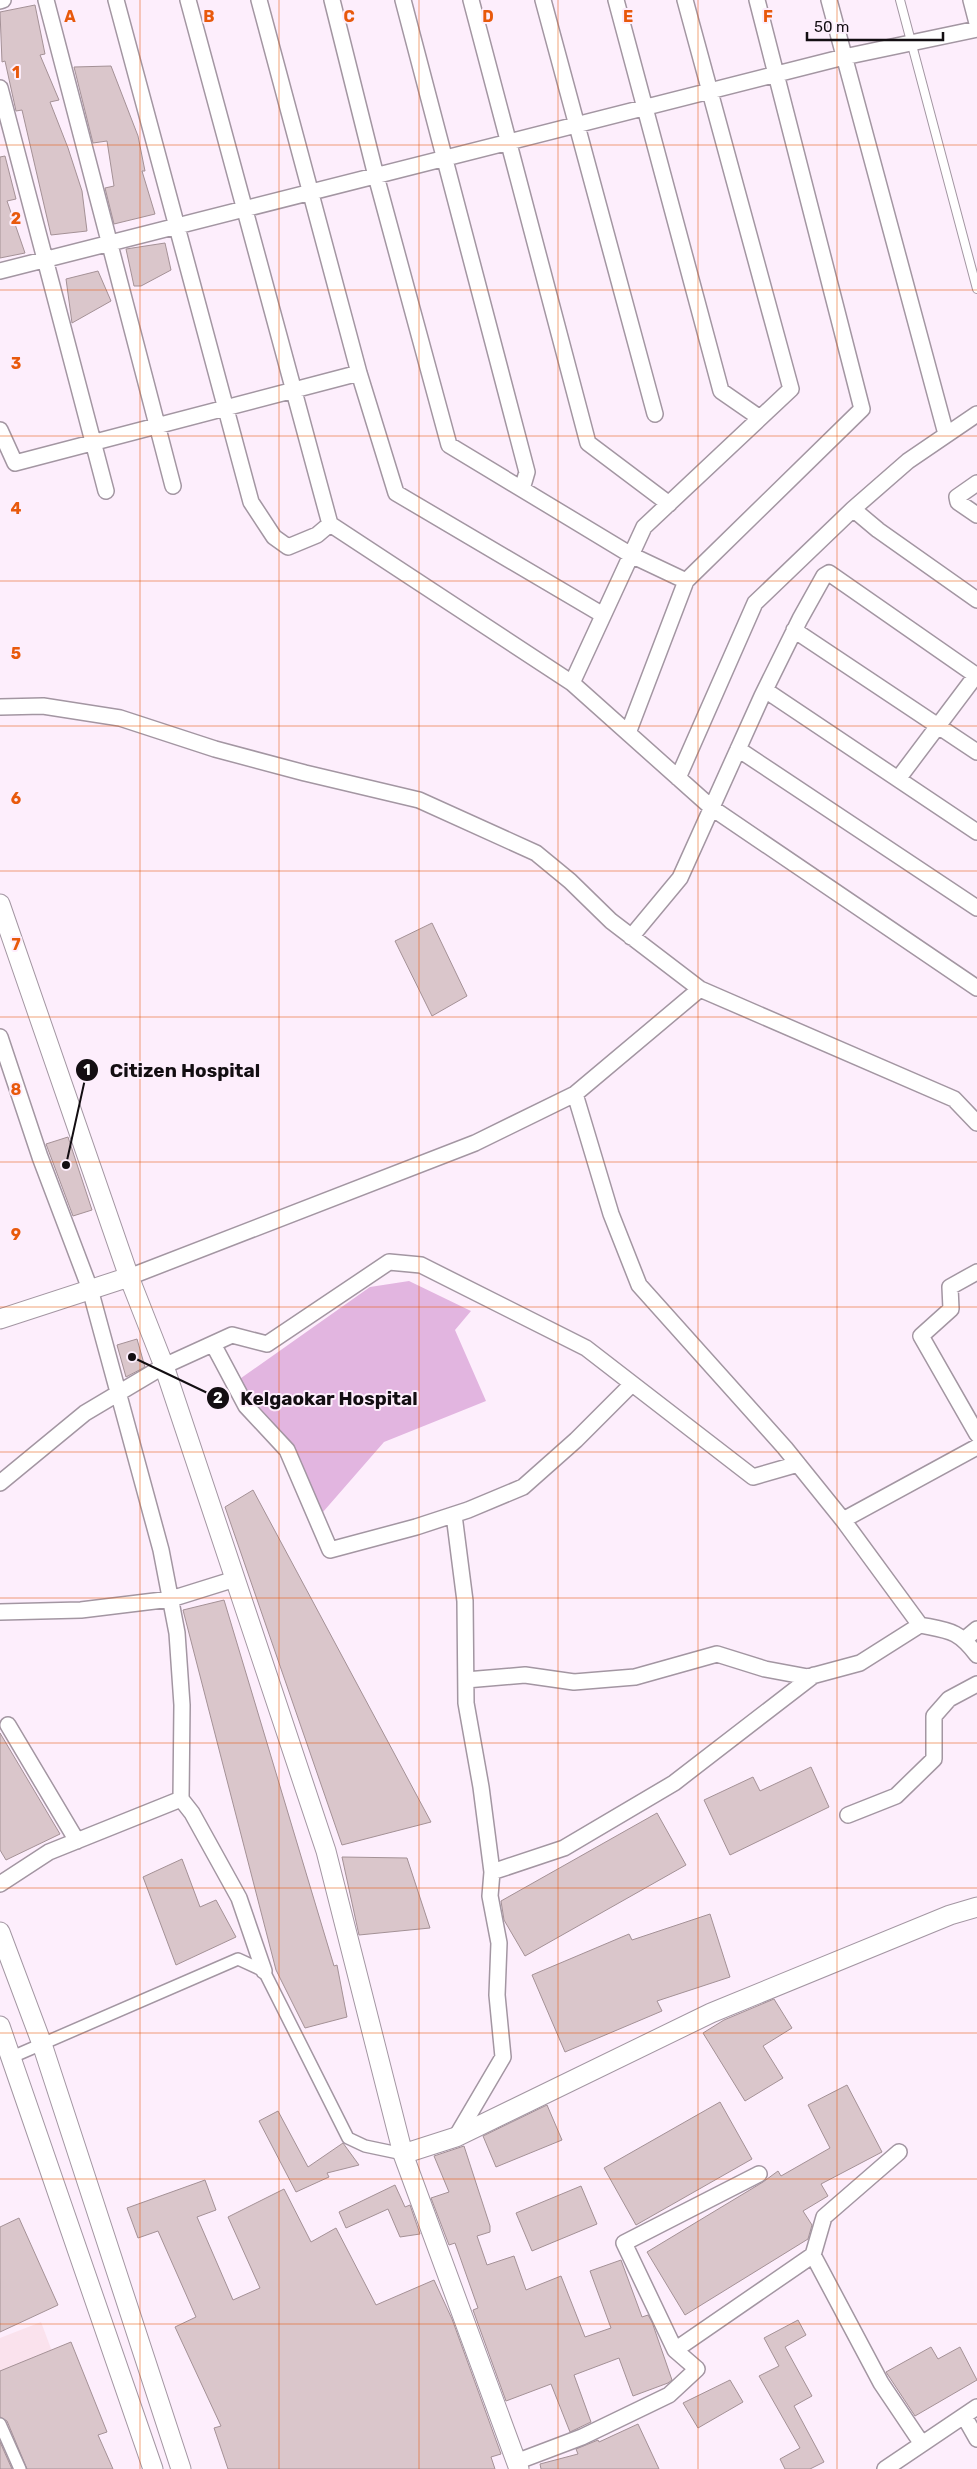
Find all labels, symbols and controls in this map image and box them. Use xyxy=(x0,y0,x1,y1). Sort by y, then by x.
text: A xyxy=(64,7,76,26)
text: B xyxy=(203,7,215,26)
text: C xyxy=(343,7,355,26)
text: D xyxy=(482,7,494,26)
text: E xyxy=(623,7,633,26)
text: F xyxy=(763,7,773,26)
scale bar xyxy=(807,10,943,42)
text: 50 m xyxy=(814,18,849,36)
text: 1 xyxy=(12,63,20,82)
text: 2 xyxy=(11,209,21,228)
text: 3 xyxy=(11,354,21,373)
text: 4 xyxy=(11,499,22,518)
text: 5 xyxy=(11,644,21,663)
text: 6 xyxy=(11,789,21,808)
text: 7 xyxy=(11,935,21,954)
callout: Citizen Hospital xyxy=(75,1053,270,1087)
text: Citizen Hospital xyxy=(110,1059,260,1082)
text: 1 xyxy=(83,1061,91,1079)
text: 8 xyxy=(11,1080,22,1099)
text: 9 xyxy=(11,1225,21,1244)
callout: Kelgaokar Hospital xyxy=(205,1381,428,1415)
text: Kelgaokar Hospital xyxy=(240,1387,418,1410)
text: 2 xyxy=(213,1389,223,1407)

